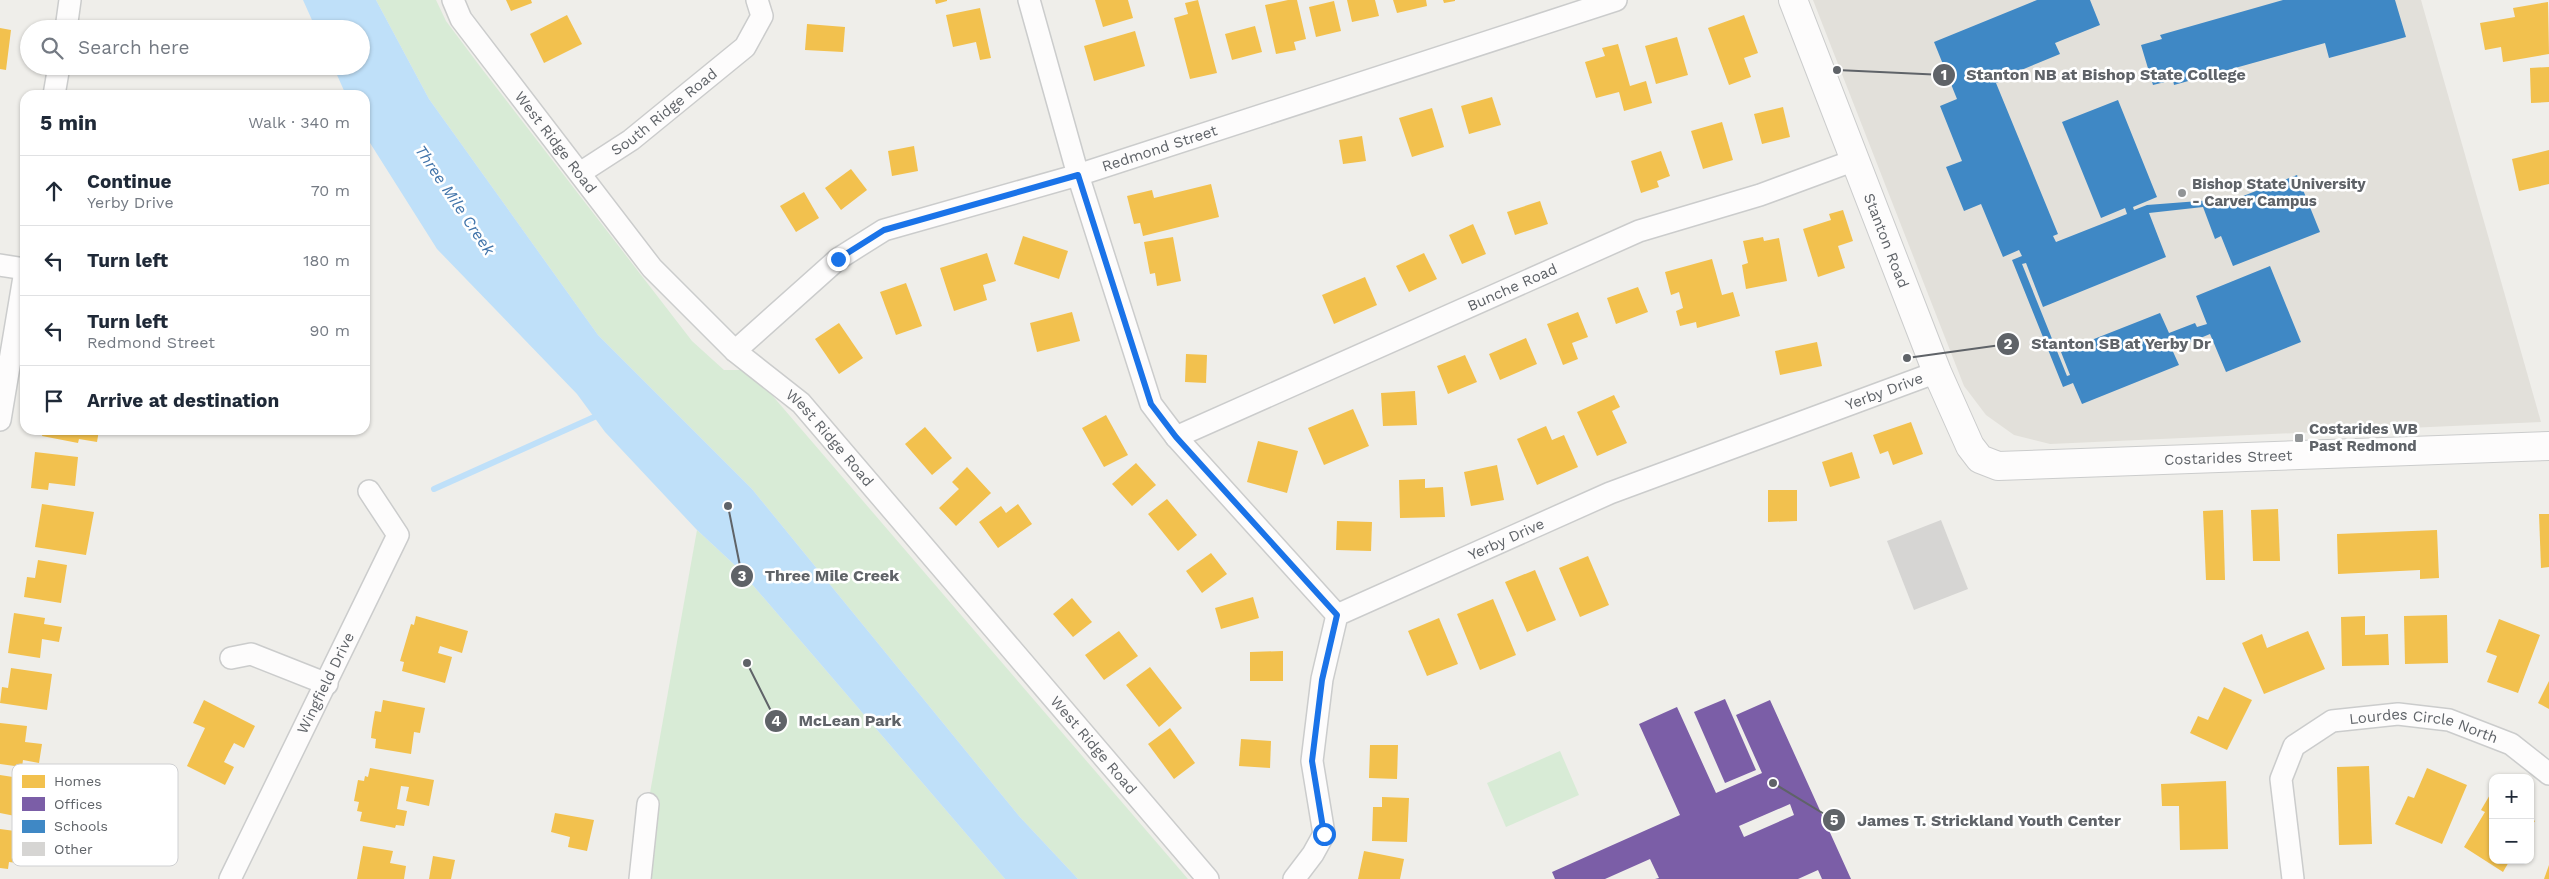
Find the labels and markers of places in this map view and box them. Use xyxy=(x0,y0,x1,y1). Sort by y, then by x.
callout: Stanton NB at Bishop State College xyxy=(1932,59,2256,90)
place label: Bishop State University - Carver Campus xyxy=(2192,175,2366,210)
marker: Bishop State University - Carver Campus xyxy=(2176,187,2188,199)
callout: Stanton SB at Yerby Dr xyxy=(1996,328,2221,359)
place label: Costarides WB Past Redmond xyxy=(2309,420,2418,455)
marker: Costarides WB Past Redmond xyxy=(2293,432,2305,444)
callout: Three Mile Creek xyxy=(729,560,909,591)
callout: McLean Park xyxy=(763,705,911,736)
callout: James T. Strickland Youth Center xyxy=(1822,805,2131,836)

